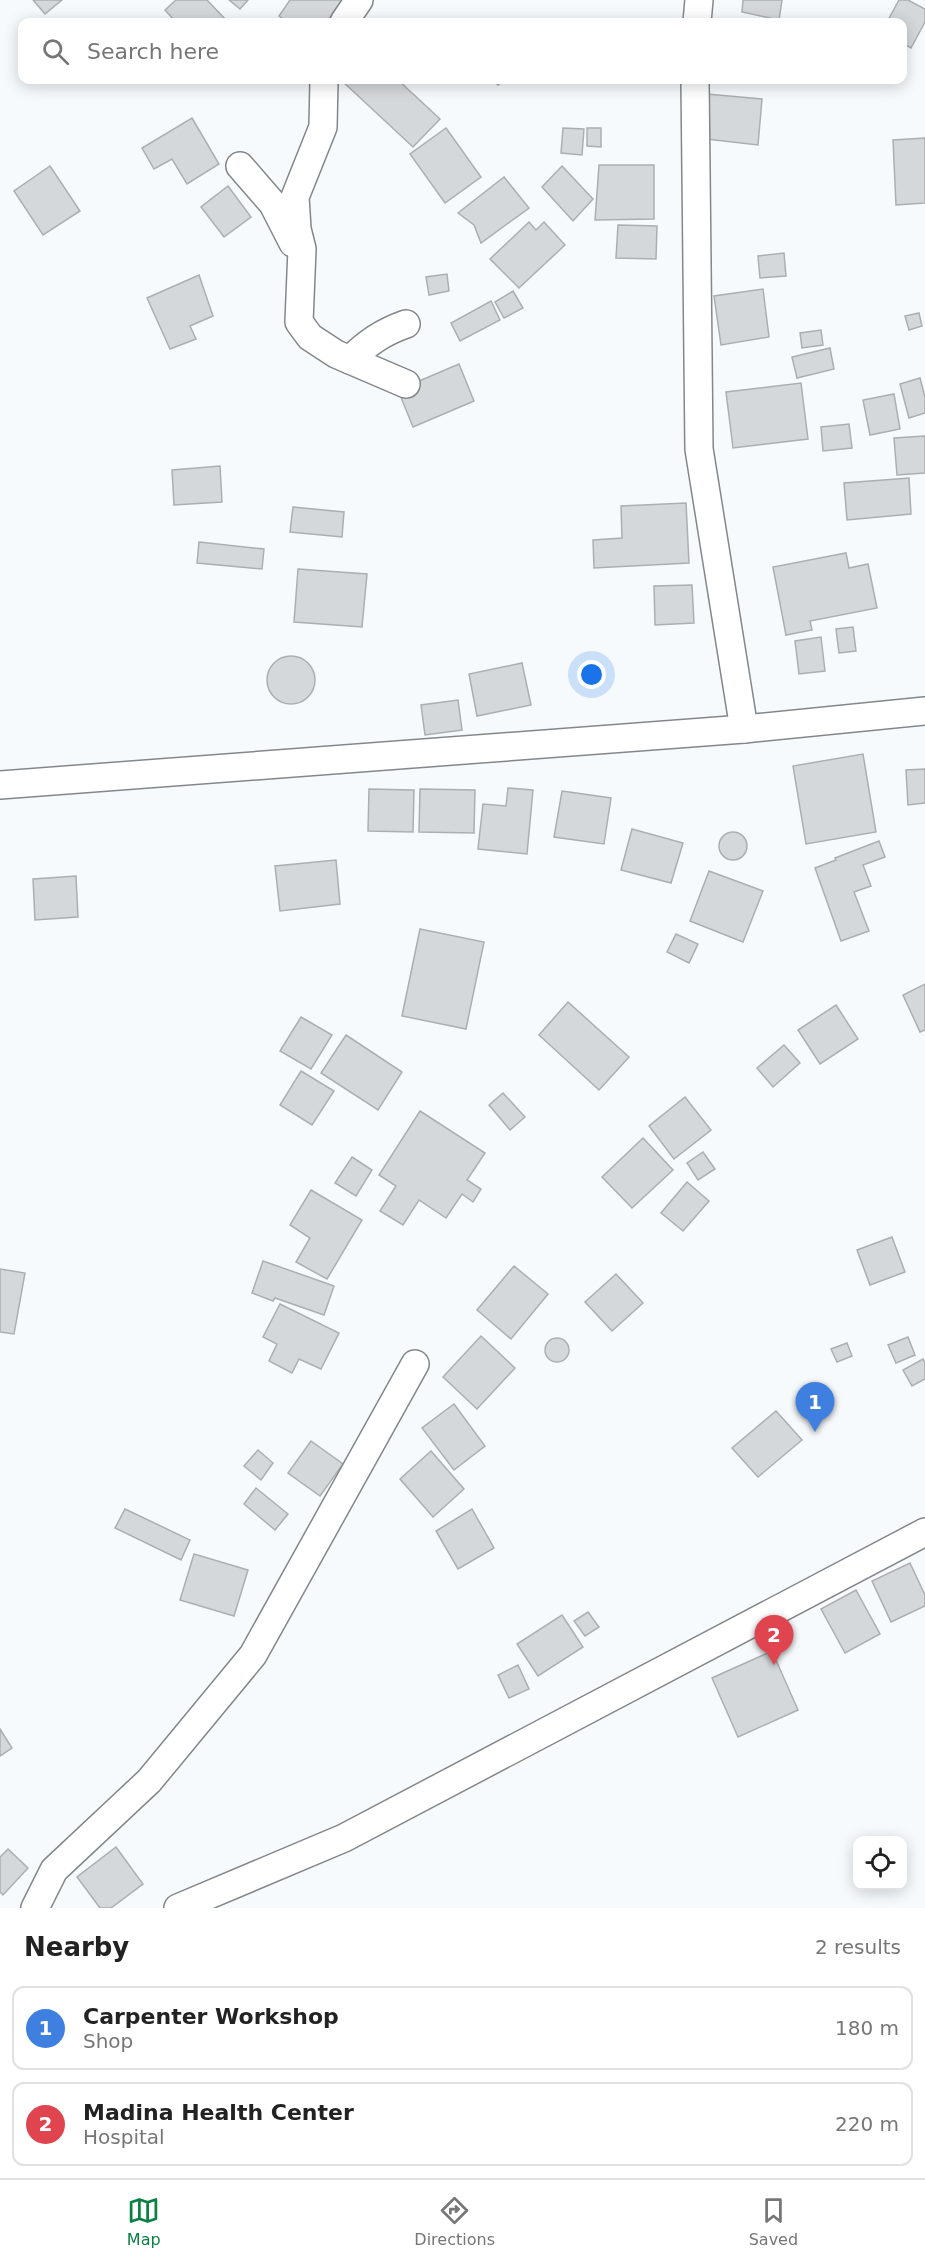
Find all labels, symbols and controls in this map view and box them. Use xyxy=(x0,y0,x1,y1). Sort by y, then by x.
search box xyxy=(18,18,907,84)
icon: search xyxy=(39,35,72,68)
text: Search here xyxy=(87,39,219,64)
your location xyxy=(577,660,606,689)
pin: 1 xyxy=(796,1382,834,1432)
pin: 2 xyxy=(754,1616,794,1665)
map controls xyxy=(853,1836,907,1890)
button: locate xyxy=(853,1836,907,1890)
text: Nearby xyxy=(24,1932,129,1962)
text: 2 results xyxy=(815,1935,901,1959)
text: Carpenter Workshop xyxy=(83,2004,339,2029)
text: 1 xyxy=(39,2016,52,2040)
text: 180 m xyxy=(835,2016,899,2040)
text: Shop xyxy=(83,2029,133,2053)
text: Madina Health Center xyxy=(83,2100,354,2125)
text: 2 xyxy=(39,2112,52,2136)
text: 220 m xyxy=(835,2112,899,2136)
text: Hospital xyxy=(83,2125,165,2149)
tab: Map xyxy=(127,2194,161,2249)
tab: Directions xyxy=(414,2194,495,2249)
tab: Saved xyxy=(749,2194,798,2249)

